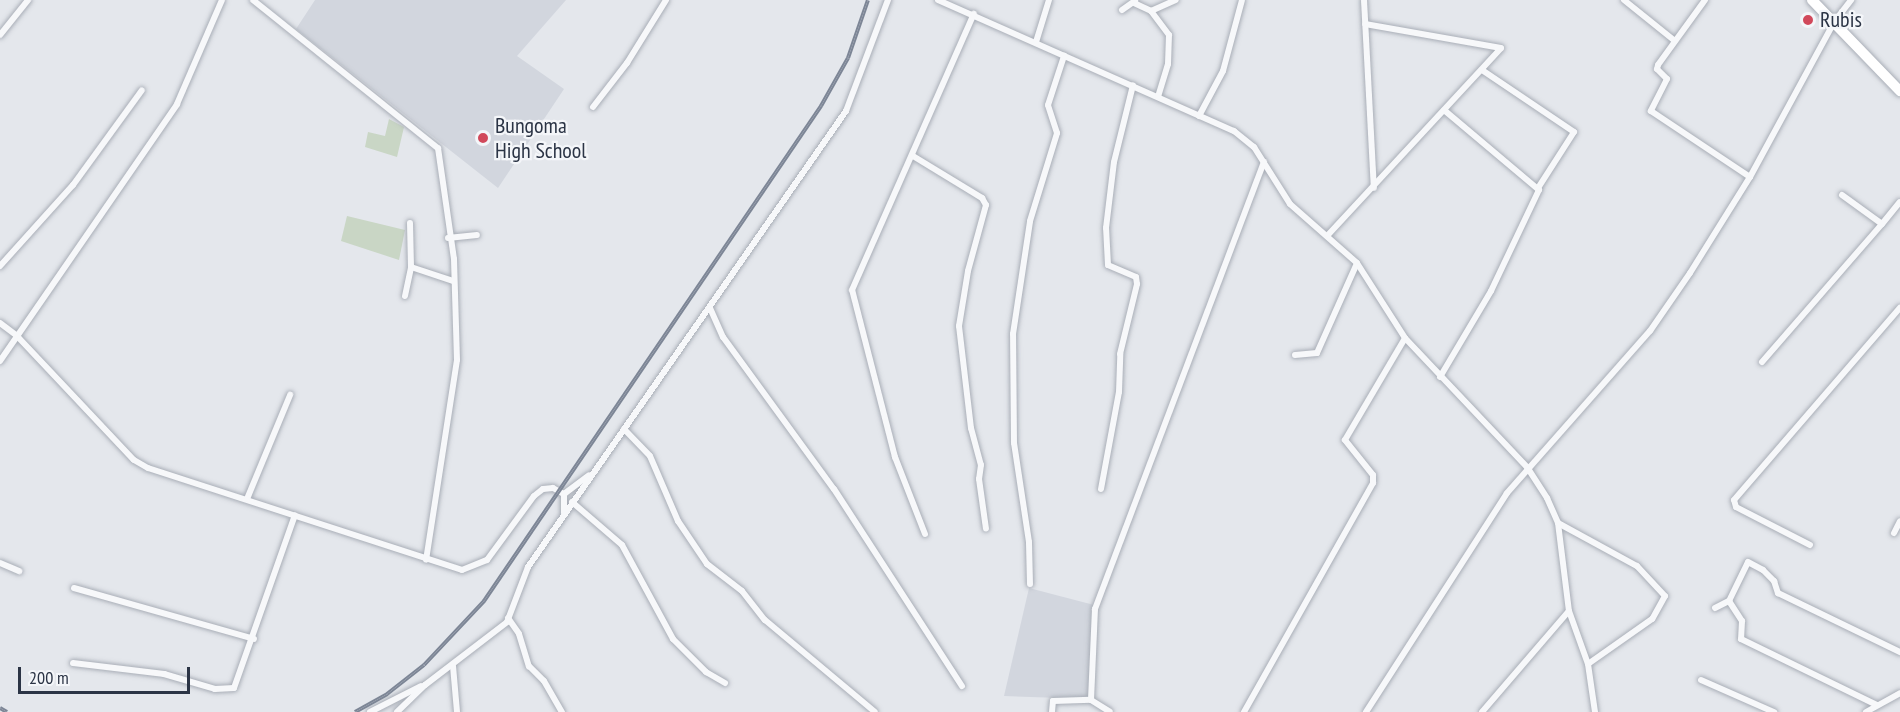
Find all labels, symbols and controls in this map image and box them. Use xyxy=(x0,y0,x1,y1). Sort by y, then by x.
place label: Rubis xyxy=(1820,7,1862,33)
marker: Rubis xyxy=(1801,13,1815,27)
place label: Bungoma High School xyxy=(495,112,586,164)
marker: Bungoma High School xyxy=(476,131,490,145)
scale bar xyxy=(21,655,194,693)
text: 200 m xyxy=(29,666,69,689)

